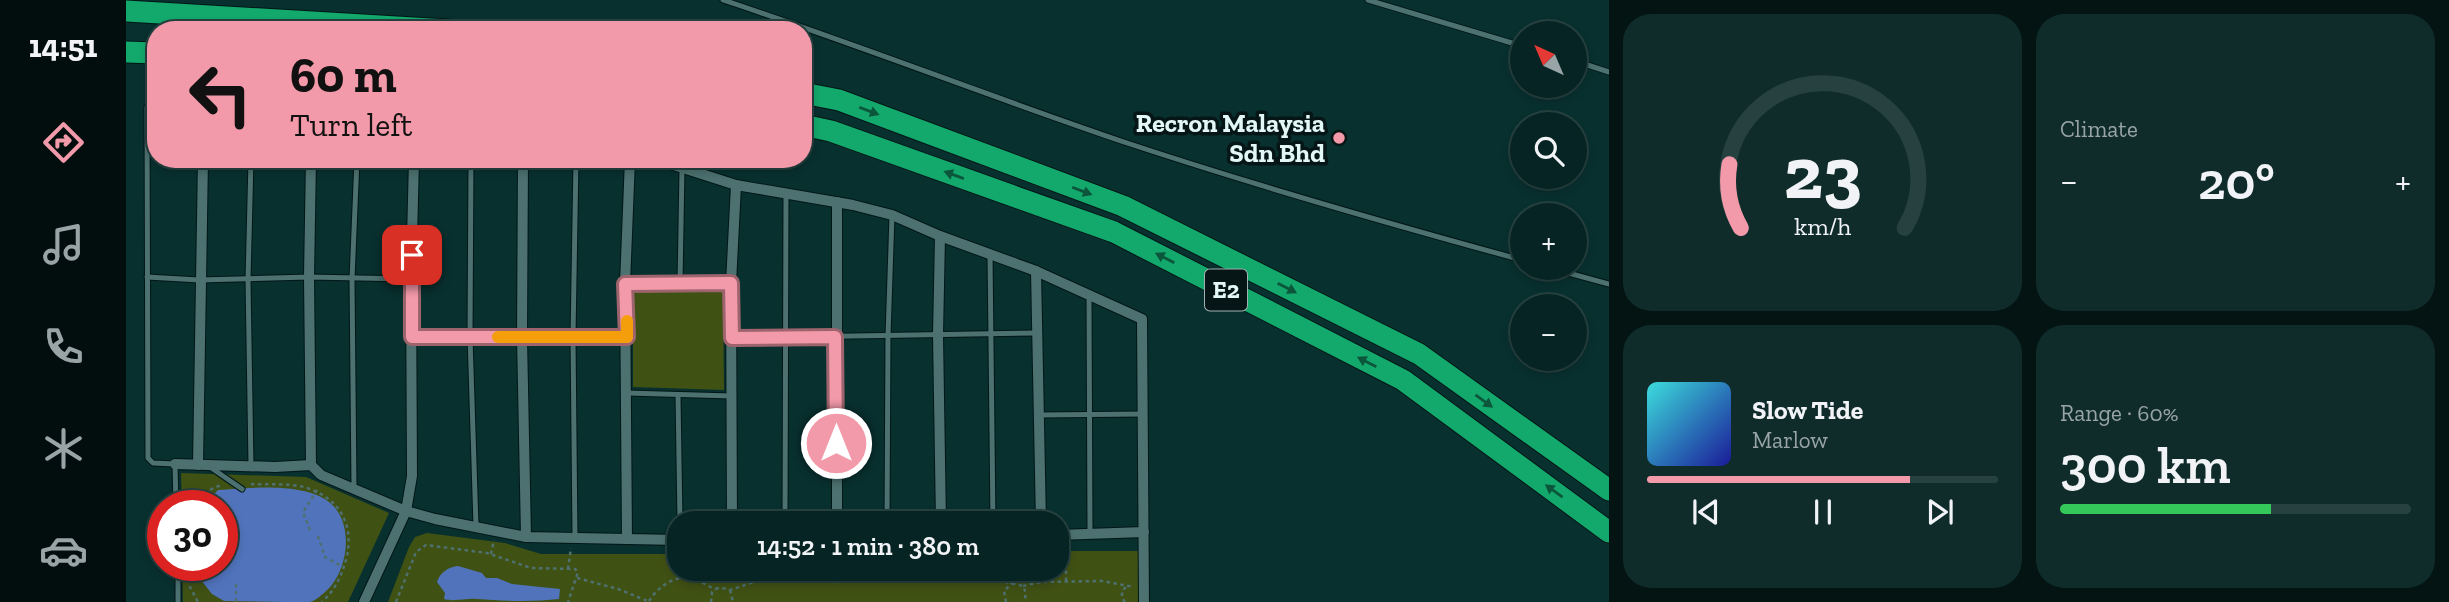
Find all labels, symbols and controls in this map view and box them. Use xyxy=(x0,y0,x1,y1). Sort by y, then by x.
north arrow xyxy=(1510,21,1587,98)
map controls xyxy=(1510,21,1587,371)
text: 14:51 xyxy=(29,27,97,65)
text: 60 m xyxy=(290,46,397,105)
icon: left xyxy=(175,49,266,140)
text: Turn left xyxy=(290,106,412,144)
one-way arrow xyxy=(858,106,879,117)
place label: Recron Malaysia Sdn Bhd xyxy=(1136,107,1325,169)
button: search xyxy=(1510,112,1587,189)
text: Climate xyxy=(2060,115,2138,143)
icon: directions xyxy=(39,118,88,167)
marker: Recron Malaysia Sdn Bhd xyxy=(1331,130,1347,146)
text: 23 xyxy=(1784,130,1861,218)
text: 20° xyxy=(2198,150,2275,212)
text: − xyxy=(2060,158,2078,204)
text: + xyxy=(2395,158,2411,204)
one-way arrow xyxy=(943,169,964,180)
one-way arrow xyxy=(1071,186,1092,197)
button: + xyxy=(1510,203,1587,280)
text: km/h xyxy=(1794,211,1851,241)
icon: music xyxy=(39,220,88,269)
pin xyxy=(382,225,442,285)
icon: arrive xyxy=(393,236,431,274)
one-way arrow xyxy=(1155,253,1175,264)
road number: E2 xyxy=(1205,270,1247,310)
one-way arrow xyxy=(1277,283,1297,294)
button: − xyxy=(1510,294,1587,371)
icon: phone xyxy=(39,322,88,371)
one-way arrow xyxy=(1357,356,1377,367)
one-way arrow xyxy=(1475,394,1493,408)
text: Slow Tide xyxy=(1752,394,1863,426)
text: Range · 60% xyxy=(2060,399,2179,427)
position arrow xyxy=(799,406,873,480)
icon: climate xyxy=(39,424,88,473)
text: Marlow xyxy=(1752,426,1828,454)
text: 300 km xyxy=(2060,434,2231,496)
one-way arrow xyxy=(1545,484,1563,498)
speed limit sign: 30 xyxy=(147,490,238,581)
icon: previous xyxy=(1687,493,1725,531)
icon: pause xyxy=(1804,493,1842,531)
icon: next xyxy=(1921,493,1959,531)
icon: car xyxy=(39,526,88,575)
text: 14:52 · 1 min · 380 m xyxy=(757,530,979,562)

